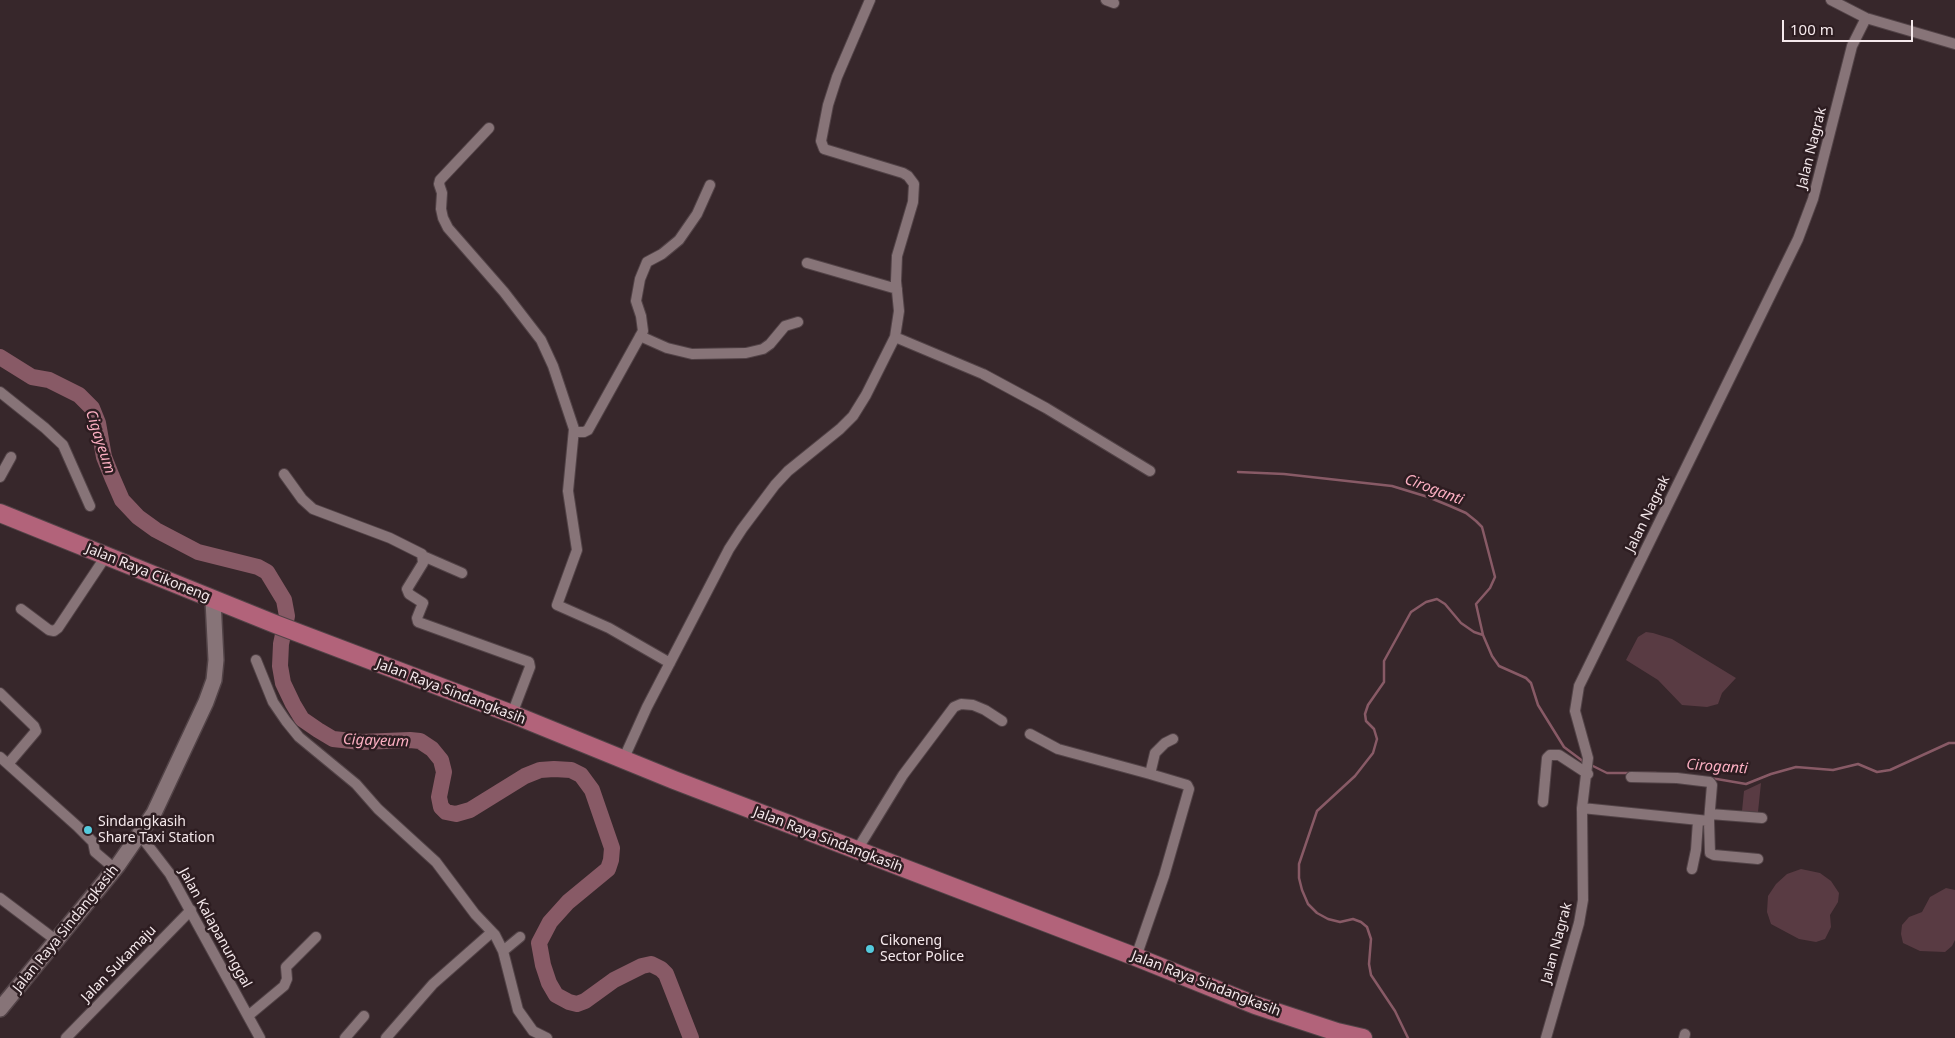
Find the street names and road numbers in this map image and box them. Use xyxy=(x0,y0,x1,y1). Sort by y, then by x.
street label: Jalan Nagrak xyxy=(1794,106,1830,190)
street label: Jalan Nagrak xyxy=(1622,473,1674,555)
street label: Jalan Raya Cikoneng xyxy=(83,540,213,606)
street label: Jalan Raya Sindangkasih xyxy=(374,656,528,728)
street label: Jalan Raya Sindangkasih xyxy=(751,804,905,876)
street label: Jalan Raya Sindangkasih xyxy=(10,862,122,996)
street label: Jalan Kalapanunggal xyxy=(175,865,255,991)
street label: Jalan Nagrak xyxy=(1538,901,1576,985)
street label: Jalan Sukamaju xyxy=(78,922,160,1006)
street label: Jalan Raya Sindangkasih xyxy=(1129,948,1283,1020)

